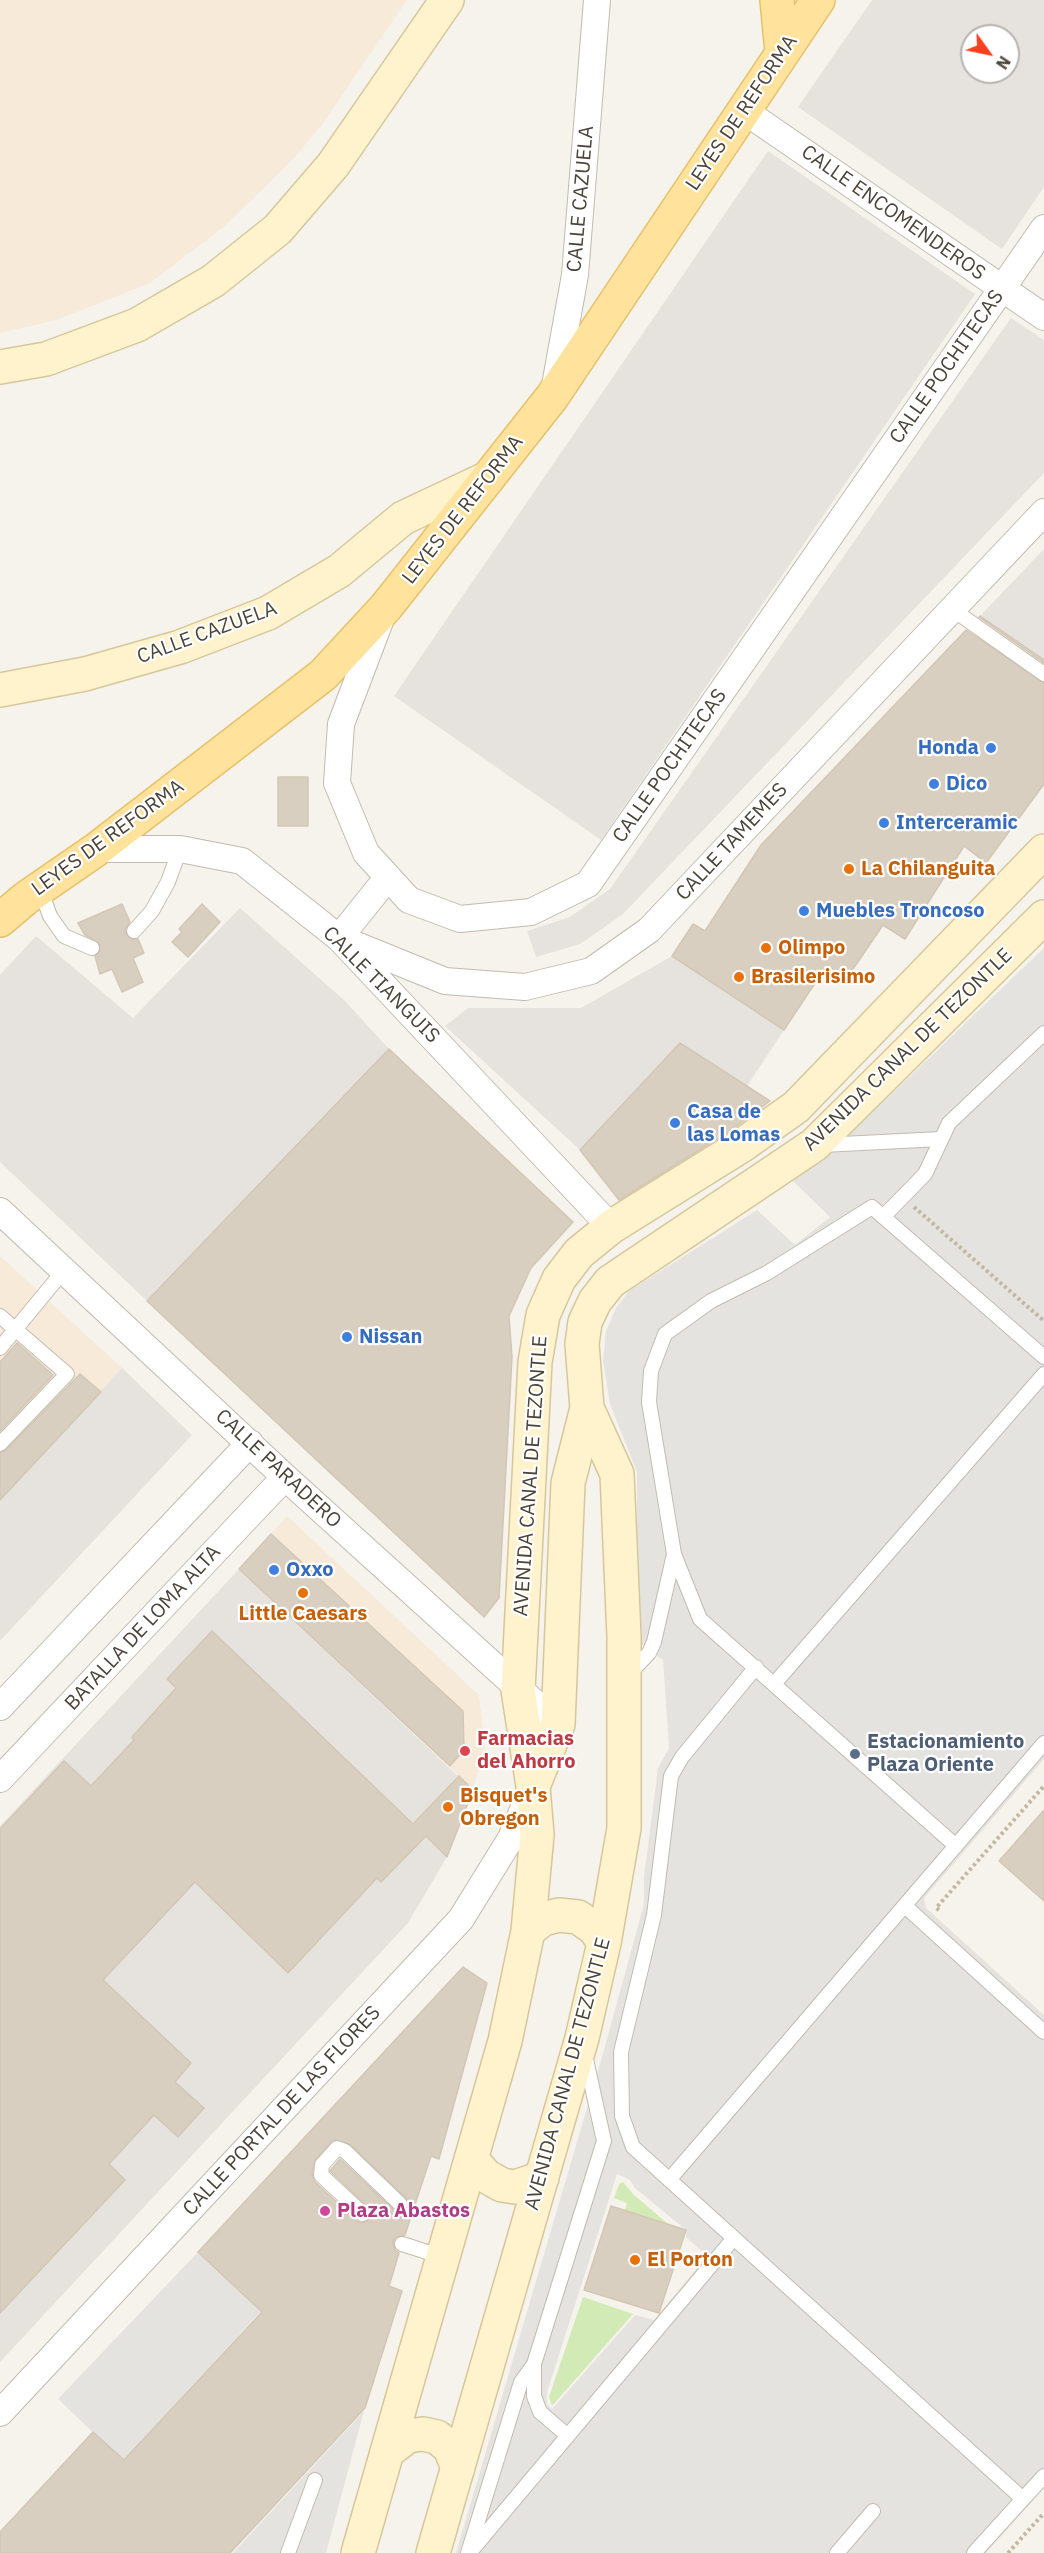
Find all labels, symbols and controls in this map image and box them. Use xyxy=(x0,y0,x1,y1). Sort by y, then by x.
north arrow xyxy=(960,24,1020,84)
street label: LEYES DE REFORMA xyxy=(681,31,803,195)
text: N xyxy=(992,52,1015,73)
street label: CALLE CAZUELA xyxy=(563,125,599,273)
street label: CALLE ENCOMENDEROS xyxy=(796,140,990,286)
street label: CALLE POCHITECAS xyxy=(885,285,1009,449)
street label: LEYES DE REFORMA xyxy=(397,431,529,589)
street label: CALLE CAZUELA xyxy=(134,597,280,669)
street label: CALLE POCHITECAS xyxy=(608,684,732,848)
place label: Honda xyxy=(918,736,979,760)
marker: Honda xyxy=(984,741,998,755)
place label: Dico xyxy=(946,772,987,796)
street label: LEYES DE REFORMA xyxy=(27,775,189,901)
marker: Dico xyxy=(927,777,941,791)
street label: CALLE TAMEMES xyxy=(671,778,793,906)
place label: Interceramic xyxy=(896,811,1018,835)
marker: Interceramic xyxy=(877,816,891,830)
place label: La Chilanguita xyxy=(861,857,995,881)
marker: La Chilanguita xyxy=(842,862,856,876)
place label: Muebles Troncoso xyxy=(816,899,985,923)
marker: Muebles Troncoso xyxy=(797,904,811,918)
street label: CALLE TIANGUIS xyxy=(318,922,444,1048)
place label: Olimpo xyxy=(778,936,845,960)
marker: Olimpo xyxy=(759,941,773,955)
street label: AVENIDA CANAL DE TEZONTLE xyxy=(799,944,1017,1156)
place label: Brasilerisimo xyxy=(751,965,875,989)
marker: Brasilerisimo xyxy=(732,970,746,984)
place label: Casa de las Lomas xyxy=(687,1100,780,1147)
marker: Casa de las Lomas xyxy=(668,1116,682,1130)
place label: Nissan xyxy=(359,1325,423,1349)
marker: Nissan xyxy=(340,1330,354,1344)
street label: AVENIDA CANAL DE TEZONTLE xyxy=(509,1335,553,1617)
street label: CALLE PARADERO xyxy=(210,1405,346,1533)
street label: BATALLA DE LOMA ALTA xyxy=(60,1541,226,1715)
place label: Oxxo xyxy=(286,1558,334,1582)
marker: Oxxo xyxy=(267,1563,281,1577)
marker: Little Caesars xyxy=(296,1586,310,1600)
place label: Little Caesars xyxy=(239,1602,367,1626)
place label: Farmacias del Ahorro xyxy=(477,1727,575,1774)
place label: Estacionamiento Plaza Oriente xyxy=(867,1730,1024,1777)
marker: Farmacias del Ahorro xyxy=(458,1744,472,1758)
marker: Estacionamiento Plaza Oriente xyxy=(848,1747,862,1761)
place label: Bisquet's Obregon xyxy=(460,1784,548,1831)
marker: Bisquet's Obregon xyxy=(441,1800,455,1814)
street label: AVENIDA CANAL DE TEZONTLE xyxy=(520,1935,616,2213)
street label: CALLE PORTAL DE LAS FLORES xyxy=(178,2001,386,2221)
place label: Plaza Abastos xyxy=(337,2199,470,2223)
marker: Plaza Abastos xyxy=(318,2204,332,2218)
place label: El Porton xyxy=(647,2248,733,2272)
marker: El Porton xyxy=(628,2253,642,2267)

